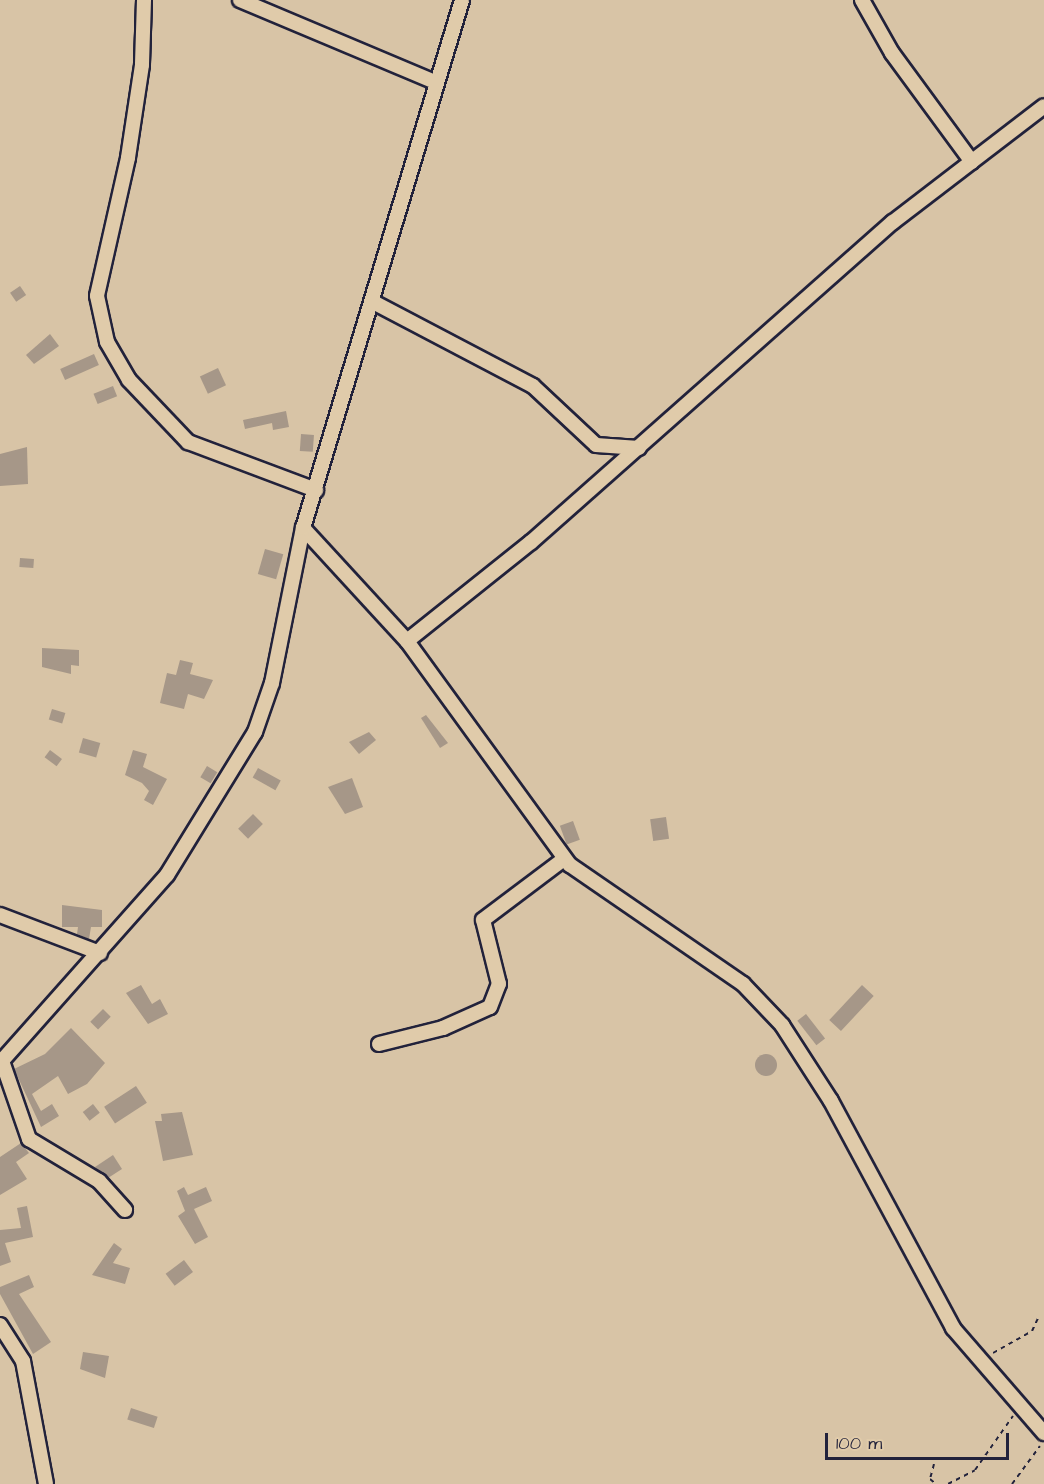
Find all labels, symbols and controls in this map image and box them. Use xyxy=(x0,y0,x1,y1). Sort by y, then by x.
scale bar xyxy=(828,1421,1012,1459)
text: 100 m xyxy=(836,1431,882,1456)

